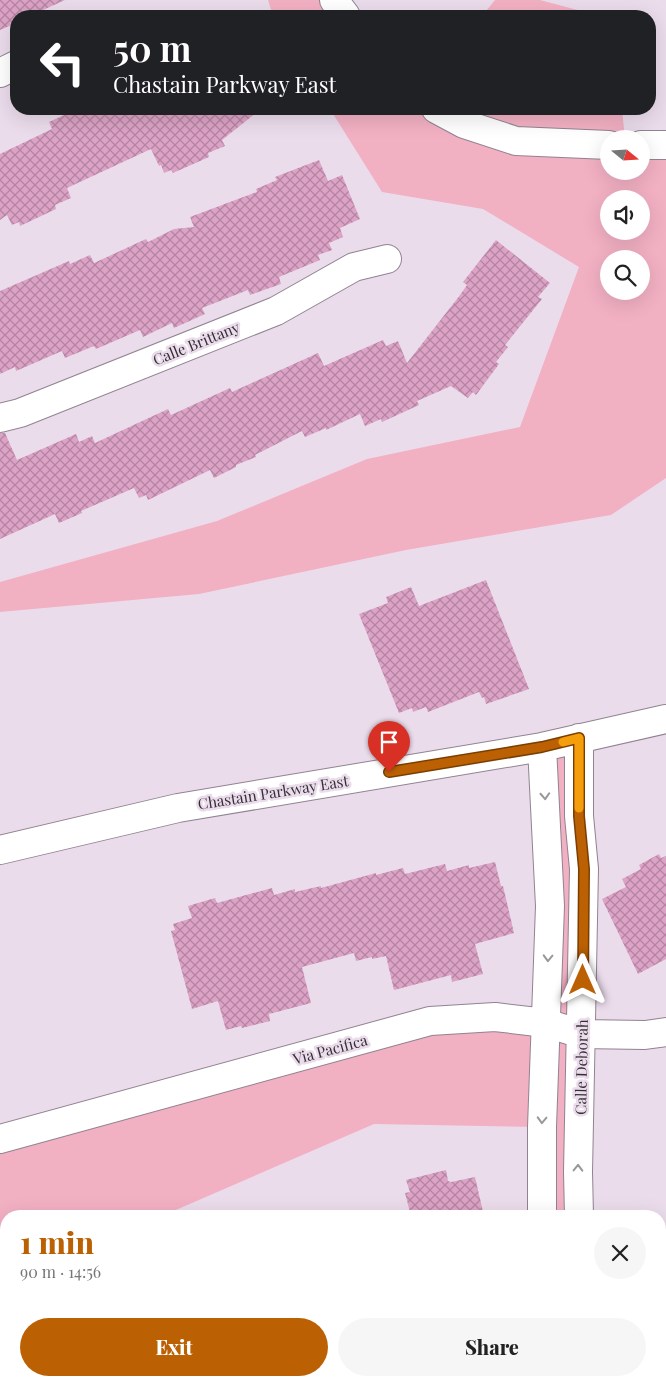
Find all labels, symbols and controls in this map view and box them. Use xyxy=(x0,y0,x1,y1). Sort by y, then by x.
text: 50 m xyxy=(113,24,191,71)
icon: left xyxy=(30,30,95,95)
text: Chastain Parkway East xyxy=(113,69,336,99)
north arrow xyxy=(600,130,650,180)
map controls xyxy=(600,130,650,300)
button: sound xyxy=(600,190,650,240)
button: search xyxy=(600,250,650,300)
street label: Calle Brittany xyxy=(150,316,243,369)
pin xyxy=(368,721,410,772)
icon: arrive xyxy=(375,728,403,756)
street label: Chastain Parkway East xyxy=(196,770,350,814)
one-way arrow xyxy=(539,792,550,800)
position arrow xyxy=(556,953,608,1005)
one-way arrow xyxy=(543,954,553,962)
street label: Calle Deborah xyxy=(570,1019,592,1115)
street label: Via Pacifica xyxy=(290,1029,370,1069)
one-way arrow xyxy=(537,1117,548,1125)
one-way arrow xyxy=(573,1163,583,1171)
text: 1 min xyxy=(20,1222,94,1262)
button: close xyxy=(594,1227,646,1279)
text: 90 m · 14:56 xyxy=(20,1261,101,1282)
button: Exit xyxy=(20,1318,328,1376)
button: Share xyxy=(338,1318,646,1376)

